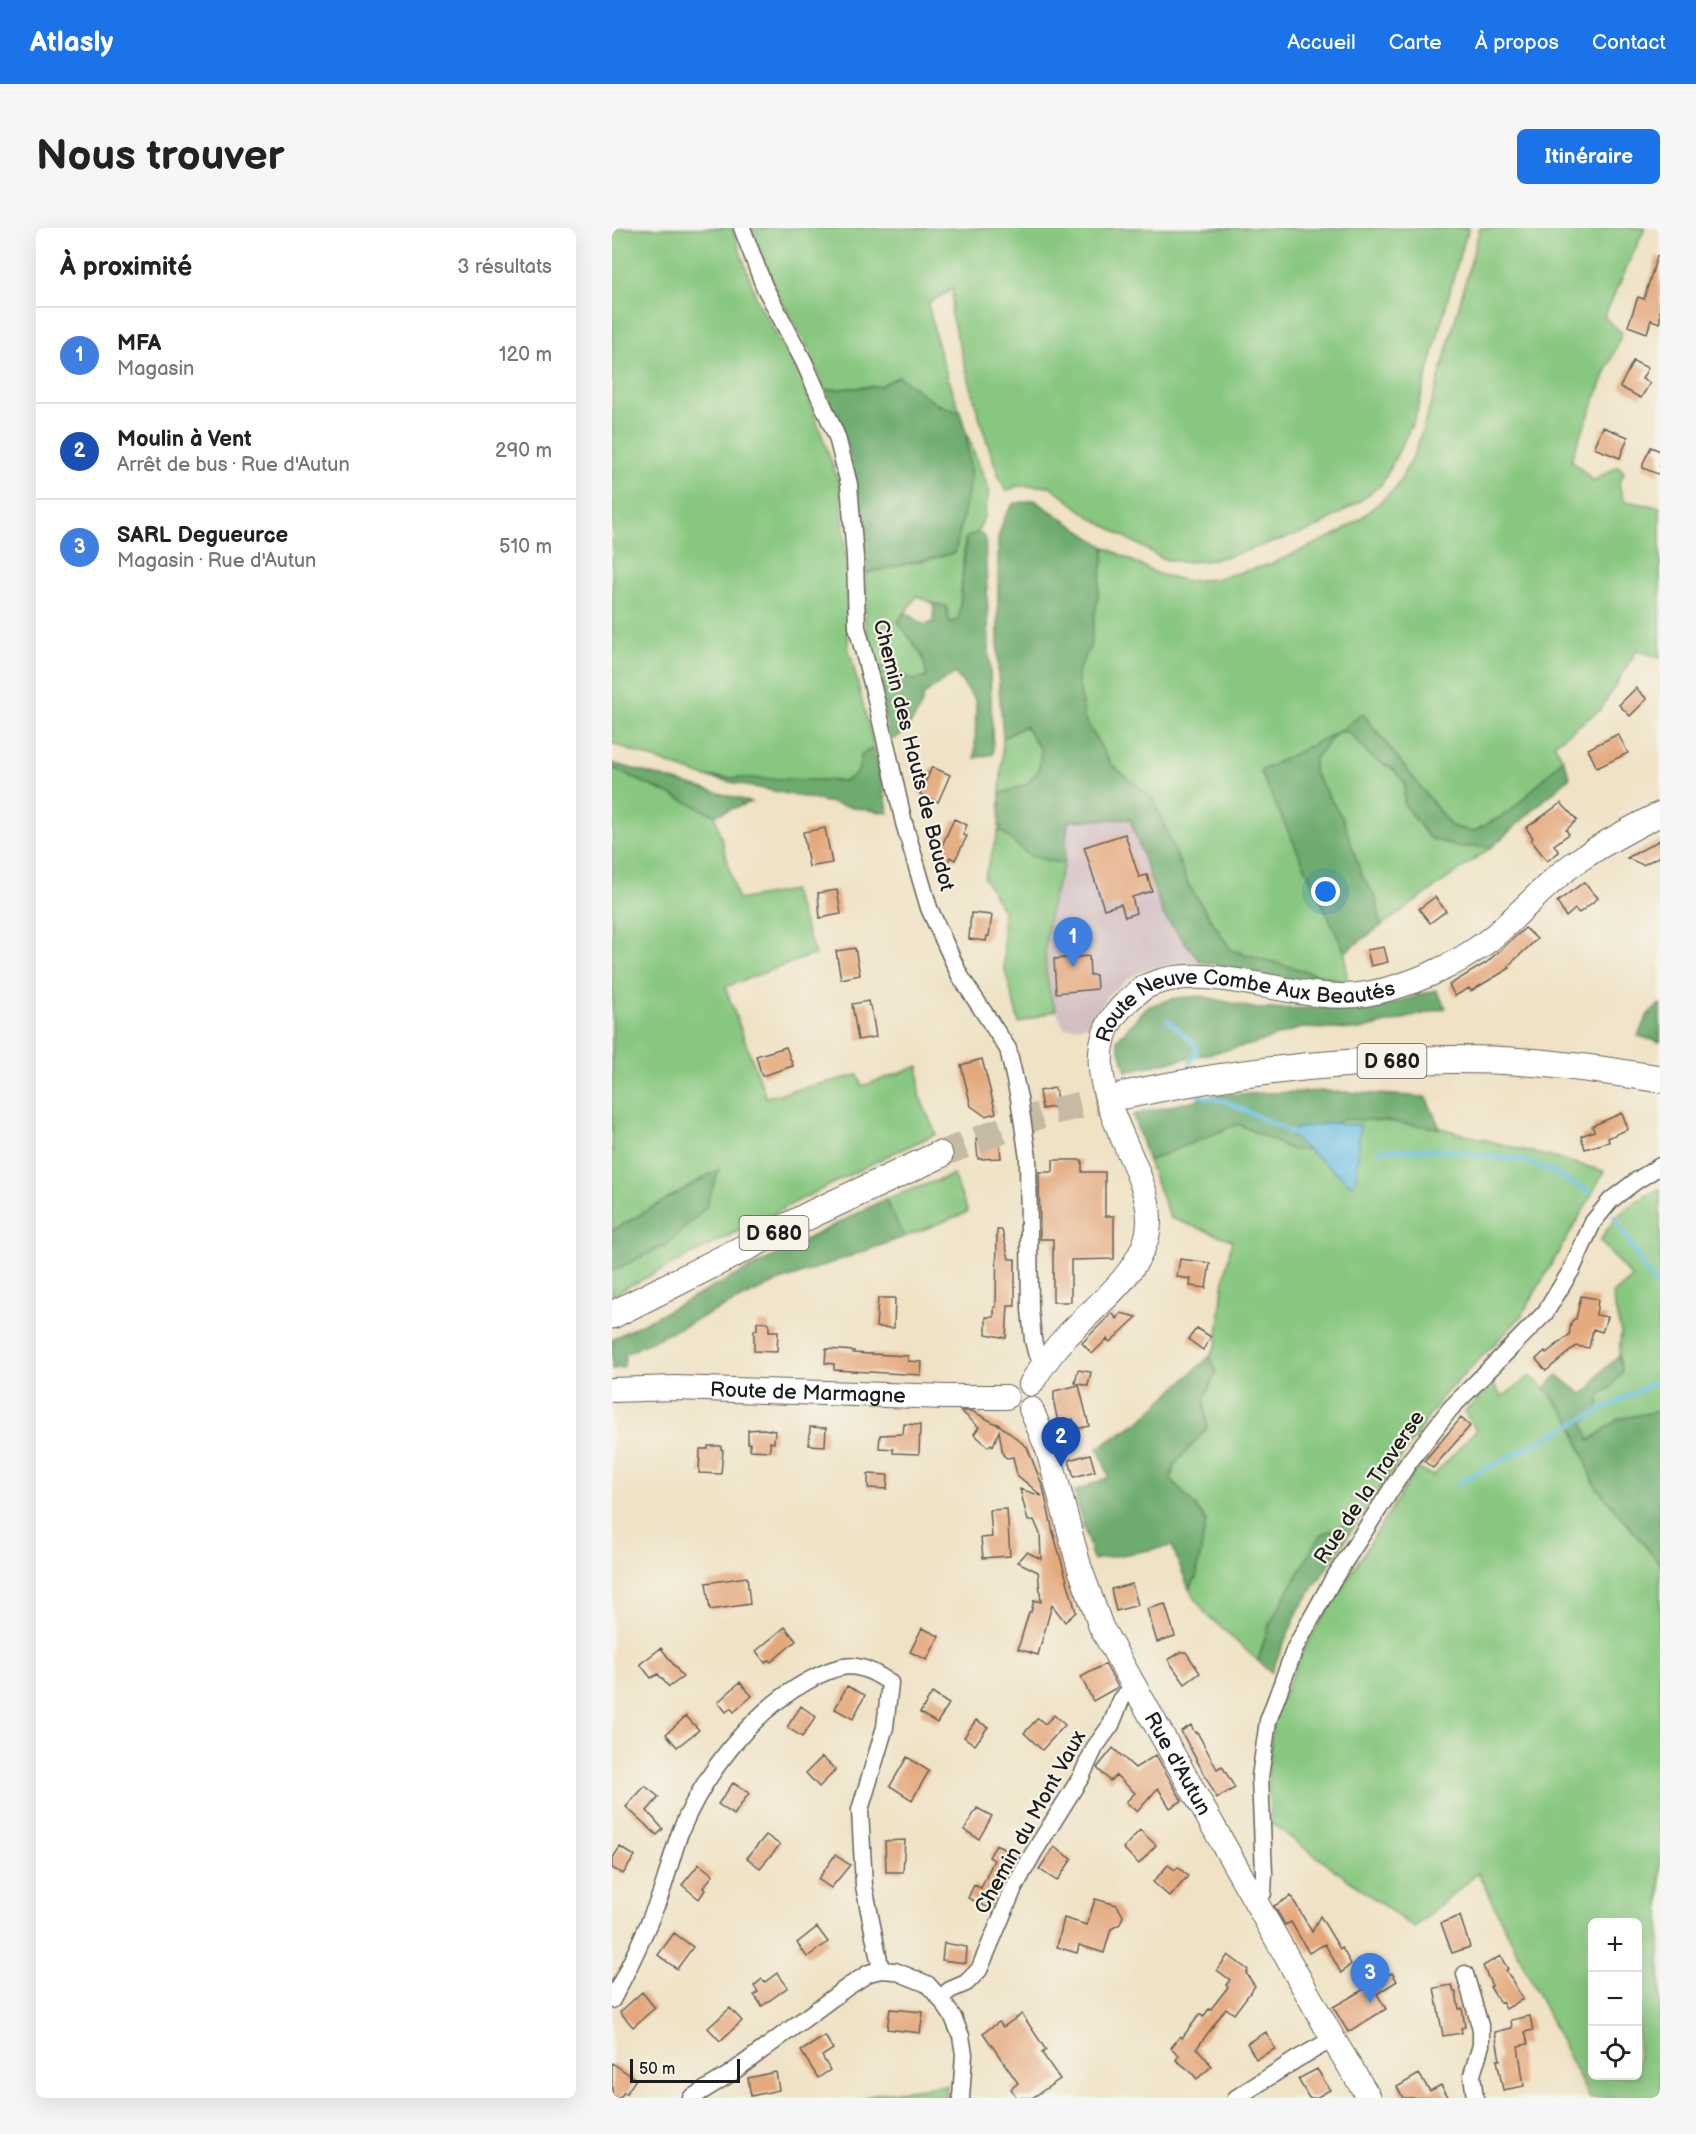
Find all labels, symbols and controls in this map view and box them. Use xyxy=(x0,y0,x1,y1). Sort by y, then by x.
text: Atlasly xyxy=(30,26,113,59)
text: Accueil xyxy=(1287,30,1356,55)
text: Carte xyxy=(1389,30,1442,55)
text: À propos xyxy=(1475,30,1559,55)
text: Contact xyxy=(1592,30,1666,55)
button: Itinéraire xyxy=(1517,129,1660,184)
text: Nous trouver xyxy=(36,131,284,182)
text: À proximité xyxy=(60,252,192,283)
text: 3 résultats xyxy=(457,255,552,279)
text: MFA xyxy=(117,330,161,357)
text: 1 xyxy=(75,343,84,367)
text: 120 m xyxy=(499,343,552,367)
text: Magasin xyxy=(117,357,194,381)
text: Moulin à Vent xyxy=(117,426,252,453)
text: 2 xyxy=(74,439,85,463)
text: 290 m xyxy=(495,439,552,463)
text: Arrêt de bus · Rue d'Autun xyxy=(117,453,350,477)
text: SARL Degueurce xyxy=(117,522,288,549)
text: 3 xyxy=(74,535,85,559)
text: 510 m xyxy=(499,535,552,559)
text: Magasin · Rue d'Autun xyxy=(117,549,316,573)
street label: Chemin des Hauts de Baudot xyxy=(868,617,960,894)
your location xyxy=(1311,877,1340,906)
pin: 1 xyxy=(1054,918,1092,967)
street label: Route Neuve Combe Aux Beautés xyxy=(1091,965,1398,1045)
road number: D 680 xyxy=(1358,1044,1426,1078)
road number: D 680 xyxy=(740,1216,808,1250)
street label: Route de Marmagne xyxy=(710,1377,906,1409)
street label: Rue de la Traverse xyxy=(1309,1406,1430,1569)
pin: 2 xyxy=(1042,1418,1080,1467)
street label: Rue d'Autun xyxy=(1138,1708,1216,1820)
street label: Chemin du Mont Vaux xyxy=(969,1726,1091,1919)
map controls xyxy=(1588,1918,1642,2080)
button: + xyxy=(1588,1918,1642,1972)
pin: 3 xyxy=(1350,1954,1389,2003)
button: − xyxy=(1588,1972,1642,2026)
button: locate xyxy=(1588,2026,1642,2080)
scale bar xyxy=(630,2056,740,2084)
text: 50 m xyxy=(639,2060,675,2079)

